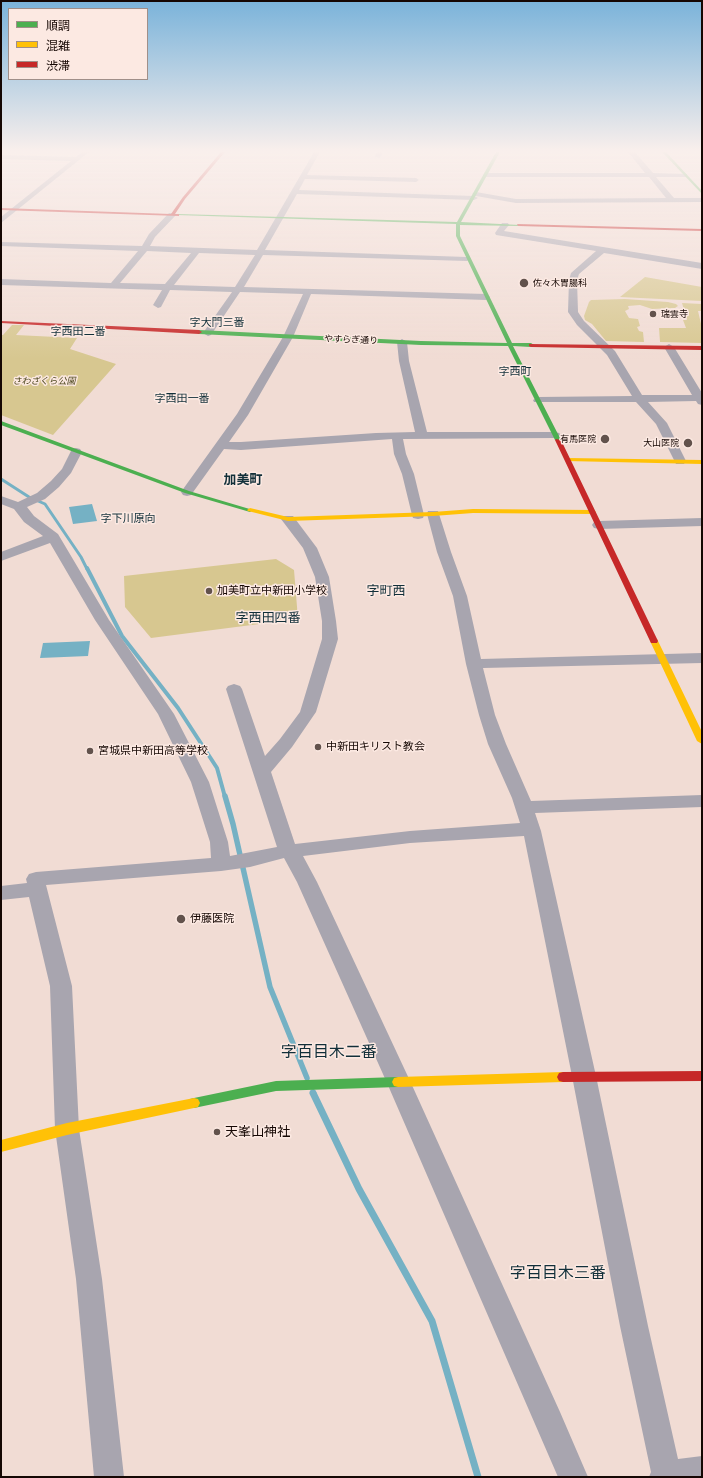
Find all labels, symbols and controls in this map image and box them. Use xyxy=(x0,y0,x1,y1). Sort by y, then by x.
legend xyxy=(8,8,148,80)
text: 順調 xyxy=(46,18,70,33)
text: 混雑 xyxy=(46,38,70,53)
text: 渋滞 xyxy=(46,58,70,73)
marker: 佐々木胃腸科 xyxy=(518,277,530,289)
place label: 佐々木胃腸科 xyxy=(533,278,587,288)
marker: 瑞雲寺 xyxy=(648,309,658,319)
place label: 瑞雲寺 xyxy=(661,309,688,319)
district label: 字大門三番 xyxy=(190,316,244,330)
district label: 字西田二番 xyxy=(51,325,105,339)
street label: やすらぎ通り xyxy=(324,334,378,346)
district label: 字西町 xyxy=(499,365,531,379)
park label: さわざくら公園 xyxy=(13,376,75,386)
district label: 字西田一番 xyxy=(155,392,209,406)
marker: 有馬医院 xyxy=(599,433,611,445)
place label: 有馬医院 xyxy=(560,434,596,444)
marker: 大山医院 xyxy=(682,437,694,449)
place label: 大山医院 xyxy=(643,438,679,448)
district label: 加美町 xyxy=(224,472,262,488)
district label: 字下川原向 xyxy=(101,512,155,526)
district label: 字町西 xyxy=(367,583,405,599)
place label: 加美町立中新田小学校 xyxy=(217,584,327,598)
marker: 加美町立中新田小学校 xyxy=(204,586,214,596)
district label: 字西田四番 xyxy=(236,610,300,626)
place label: 中新田キリスト教会 xyxy=(326,740,425,754)
marker: 中新田キリスト教会 xyxy=(313,742,323,752)
place label: 宮城県中新田高等学校 xyxy=(98,744,208,758)
marker: 宮城県中新田高等学校 xyxy=(85,746,95,756)
place label: 伊藤医院 xyxy=(190,912,234,926)
marker: 伊藤医院 xyxy=(175,913,187,925)
district label: 字百目木二番 xyxy=(281,1042,377,1062)
place label: 天峯山神社 xyxy=(225,1124,290,1140)
marker: 天峯山神社 xyxy=(212,1127,222,1137)
district label: 字百目木三番 xyxy=(510,1263,606,1283)

